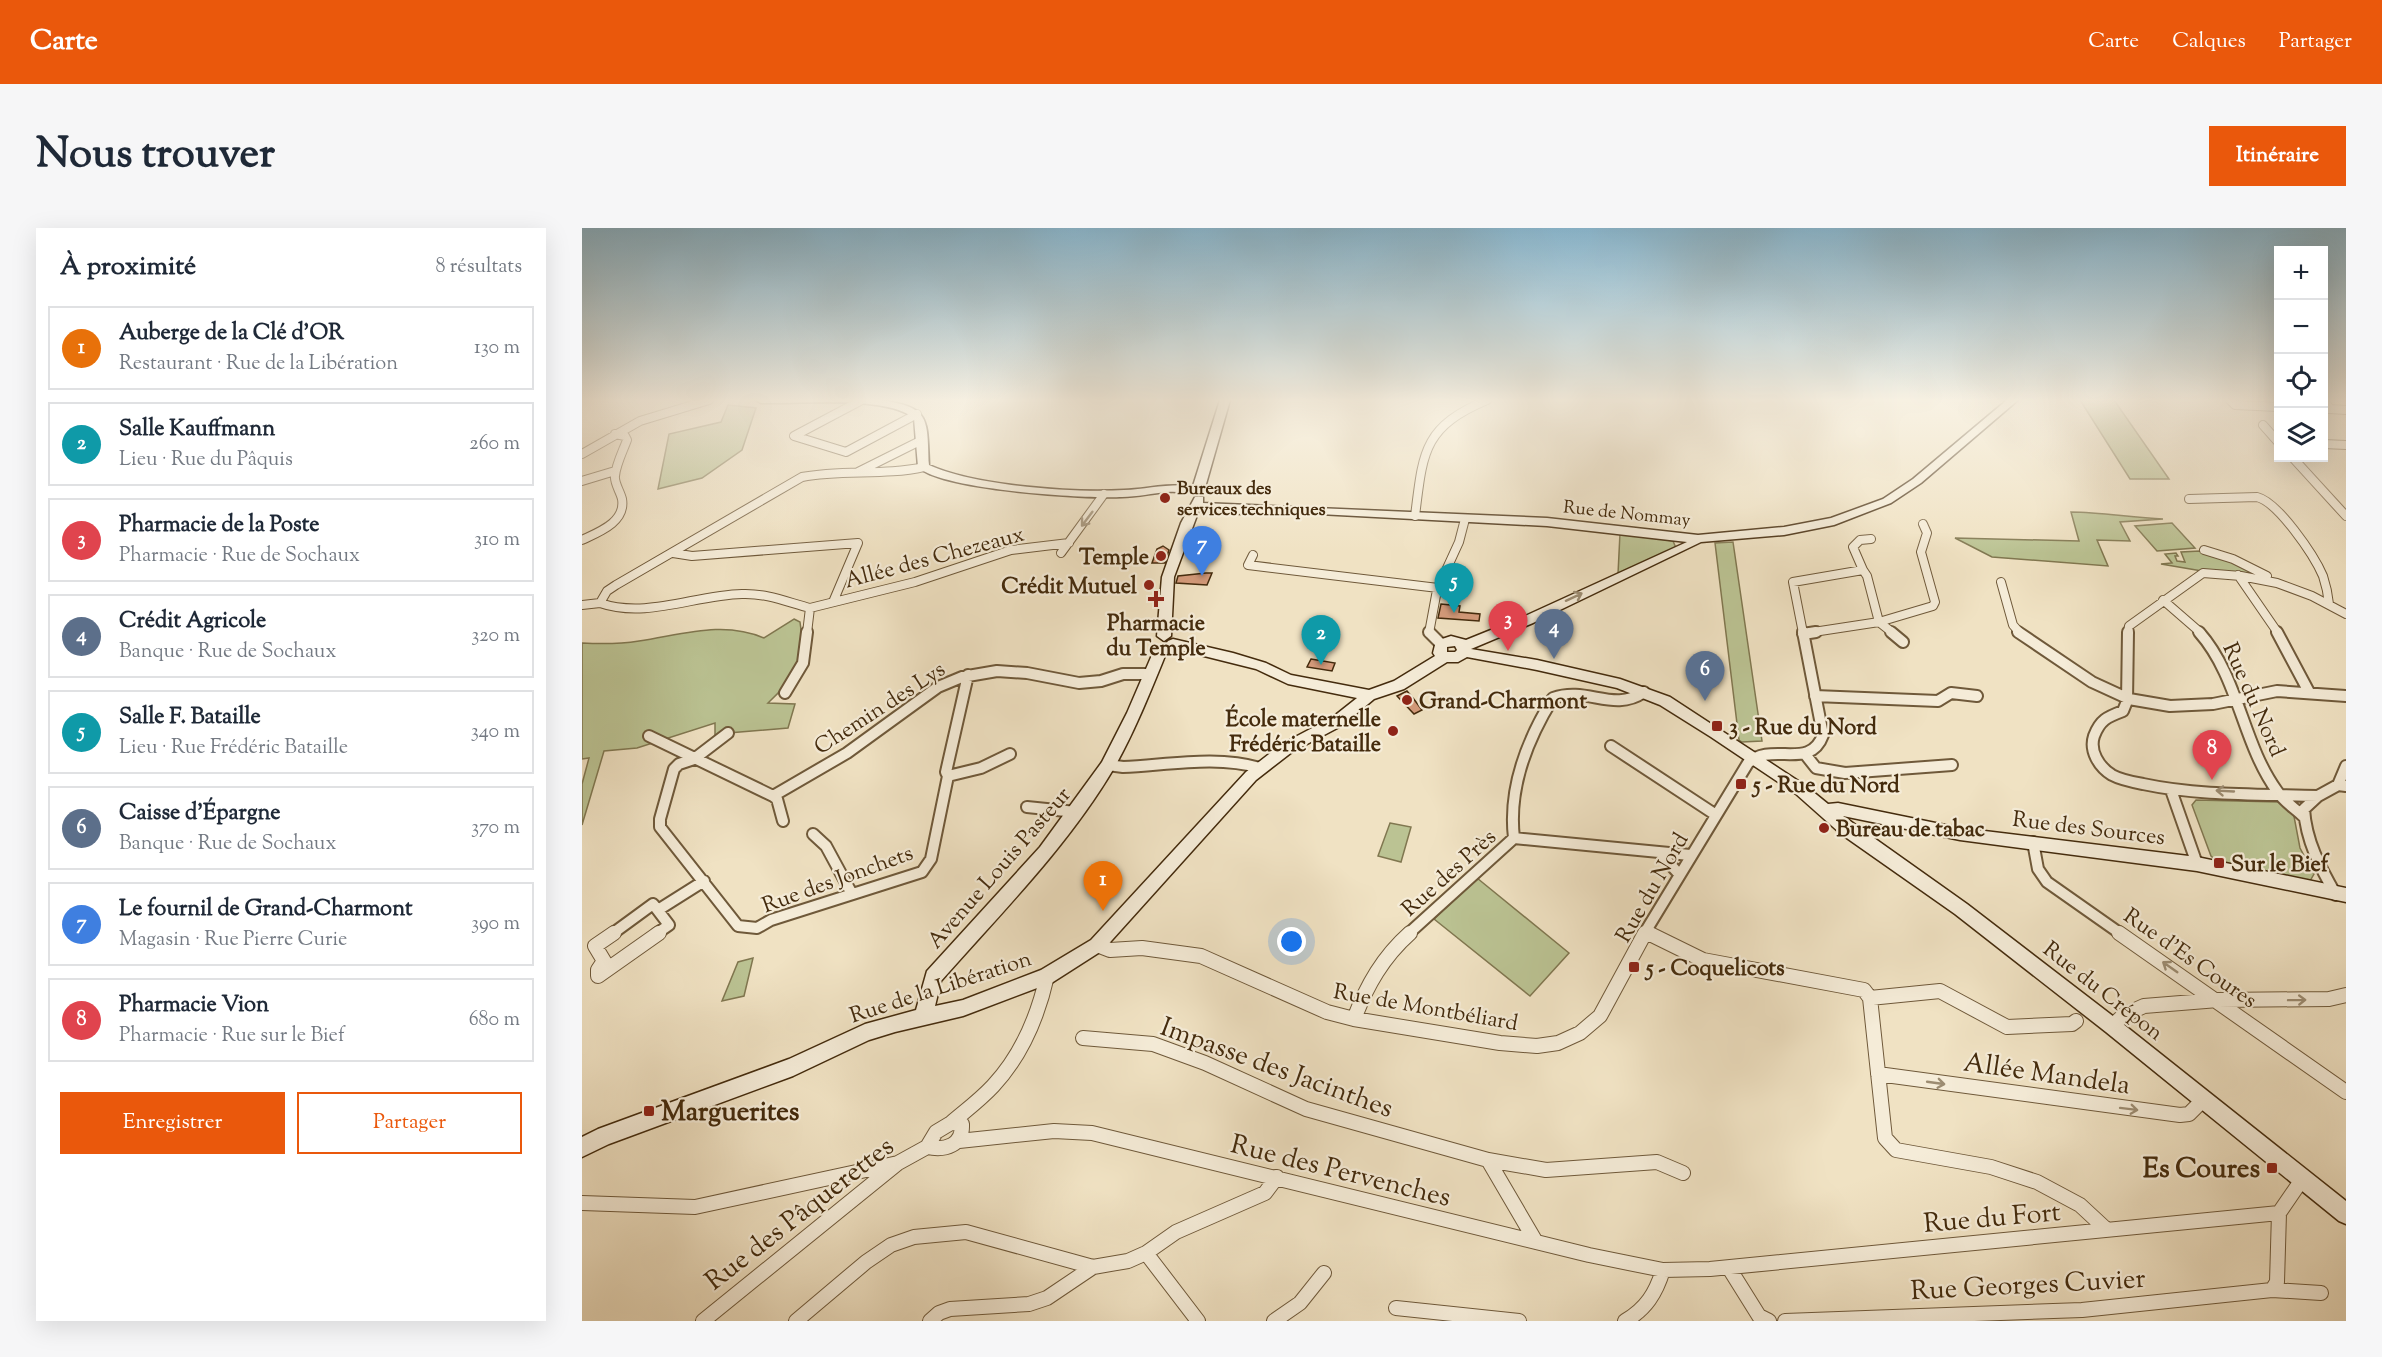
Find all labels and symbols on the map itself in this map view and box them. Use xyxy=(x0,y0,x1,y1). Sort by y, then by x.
place label: Bureaux des services techniques xyxy=(1177,477,1326,524)
marker: Bureaux des services techniques xyxy=(1158,491,1172,505)
street label: Rue de Nommay xyxy=(1562,495,1692,535)
one-way arrow xyxy=(1081,511,1094,527)
street label: Allée des Chezeaux xyxy=(841,520,1028,598)
pin: 7 xyxy=(1182,526,1222,576)
place label: Temple xyxy=(1079,543,1149,575)
marker: Temple xyxy=(1154,549,1168,563)
pin: 5 xyxy=(1434,564,1474,613)
place label: Crédit Mutuel xyxy=(1001,572,1138,604)
marker: Crédit Mutuel xyxy=(1142,578,1156,592)
one-way arrow xyxy=(1565,591,1583,603)
marker: Pharmacie du Temple xyxy=(1149,592,1163,606)
pin: 3 xyxy=(1488,602,1528,651)
place label: Pharmacie du Temple xyxy=(1106,609,1206,666)
pin: 4 xyxy=(1534,610,1574,659)
pin: 2 xyxy=(1302,616,1340,665)
street label: Rue du Nord xyxy=(2213,638,2292,763)
pin: 6 xyxy=(1686,652,1724,701)
street label: Chemin des Lys xyxy=(809,655,953,764)
place label: Grand-Charmont xyxy=(1419,687,1587,719)
marker: Grand-Charmont xyxy=(1400,693,1414,707)
place label: École maternelle Frédéric Bataille xyxy=(1226,704,1381,762)
place label: 3 - Rue du Nord xyxy=(1729,713,1878,745)
marker: 3 - Rue du Nord xyxy=(1710,719,1724,733)
marker: École maternelle Frédéric Bataille xyxy=(1386,724,1400,738)
pin: 8 xyxy=(2192,730,2232,780)
place label: 5 - Rue du Nord xyxy=(1751,771,1900,803)
marker: 5 - Rue du Nord xyxy=(1734,777,1748,791)
street label: Avenue Louis Pasteur xyxy=(921,781,1080,957)
one-way arrow xyxy=(2216,786,2236,797)
street label: Rue des Sources xyxy=(2011,805,2167,855)
place label: Bureau de tabac xyxy=(1836,815,1985,847)
marker: Bureau de tabac xyxy=(1817,821,1831,835)
street label: Rue des Près xyxy=(1396,823,1504,926)
street label: Rue du Nord xyxy=(1609,828,1698,949)
street label: Rue des Jonchets xyxy=(758,839,918,923)
place label: Sur le Bief xyxy=(2231,850,2330,882)
marker: Sur le Bief xyxy=(2212,856,2226,870)
pin: 1 xyxy=(1084,862,1122,911)
street label: Rue d'Es Coures xyxy=(2116,902,2263,1017)
your location xyxy=(1277,927,1306,956)
street label: Rue du Crépon xyxy=(2035,935,2169,1050)
street label: Rue de la Libération xyxy=(846,944,1036,1033)
place label: 5 - Coquelicots xyxy=(1644,954,1785,986)
marker: 5 - Coquelicots xyxy=(1627,960,1641,974)
one-way arrow xyxy=(2162,961,2178,973)
street label: Rue de Montbéliard xyxy=(1331,977,1520,1041)
one-way arrow xyxy=(2287,994,2307,1006)
street label: Impasse des Jacinthes xyxy=(1154,1009,1398,1130)
street label: Allée Mandela xyxy=(1961,1044,2133,1106)
one-way arrow xyxy=(1926,1077,1946,1088)
place label: Marguerites xyxy=(661,1094,800,1133)
one-way arrow xyxy=(2119,1103,2139,1114)
marker: Marguerites xyxy=(642,1104,656,1118)
street label: Rue des Pervenches xyxy=(1226,1126,1455,1219)
street label: Rue des Pâquerettes xyxy=(698,1129,903,1301)
place label: Es Coures xyxy=(2143,1151,2260,1190)
marker: Es Coures xyxy=(2265,1161,2279,1175)
street label: Rue du Fort xyxy=(1922,1194,2062,1245)
street label: Rue Georges Cuvier xyxy=(1910,1261,2147,1312)

